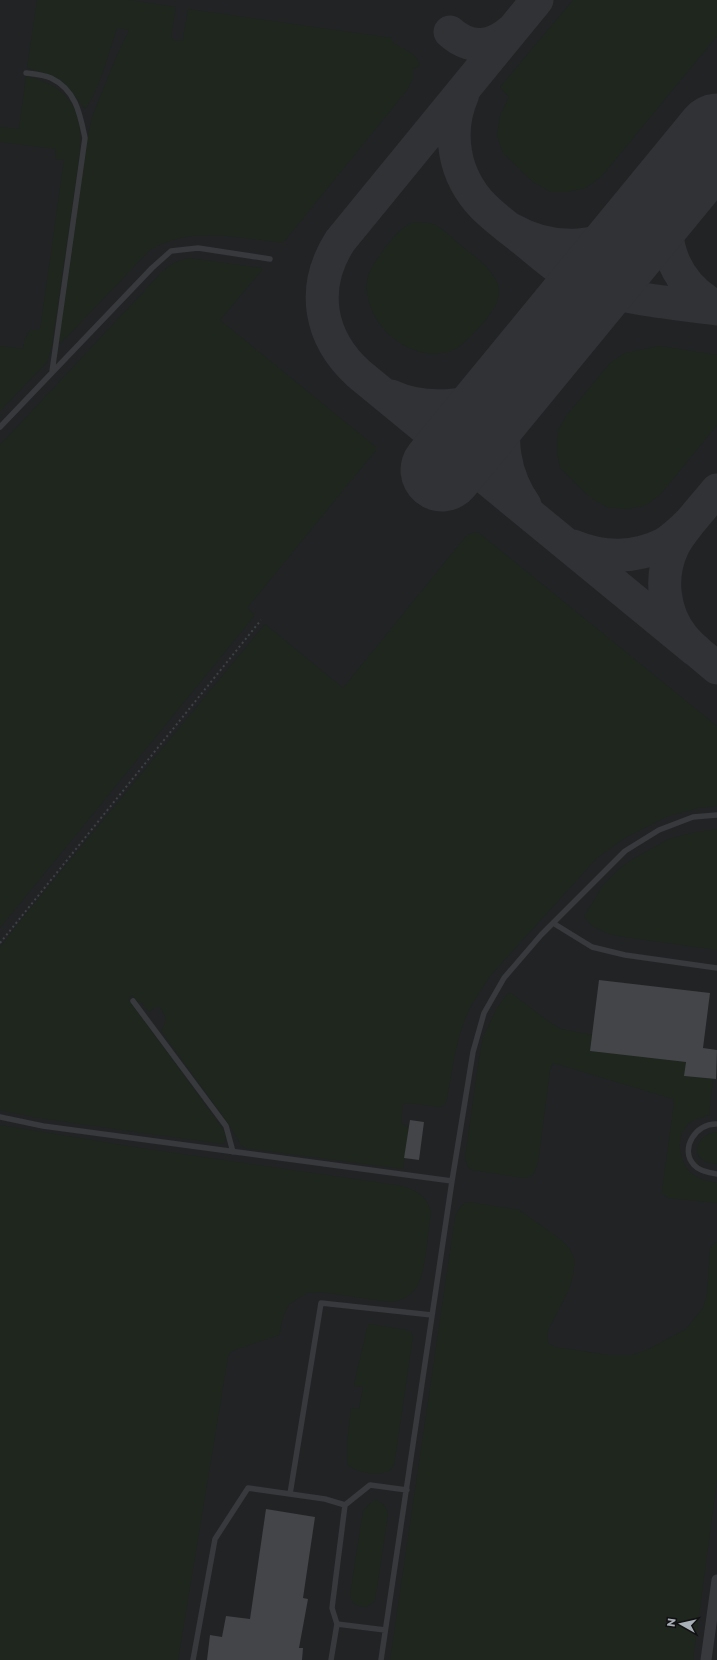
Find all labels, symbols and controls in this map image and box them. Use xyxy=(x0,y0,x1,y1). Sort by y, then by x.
north arrow xyxy=(661,1604,701,1644)
text: N xyxy=(664,1617,679,1628)

